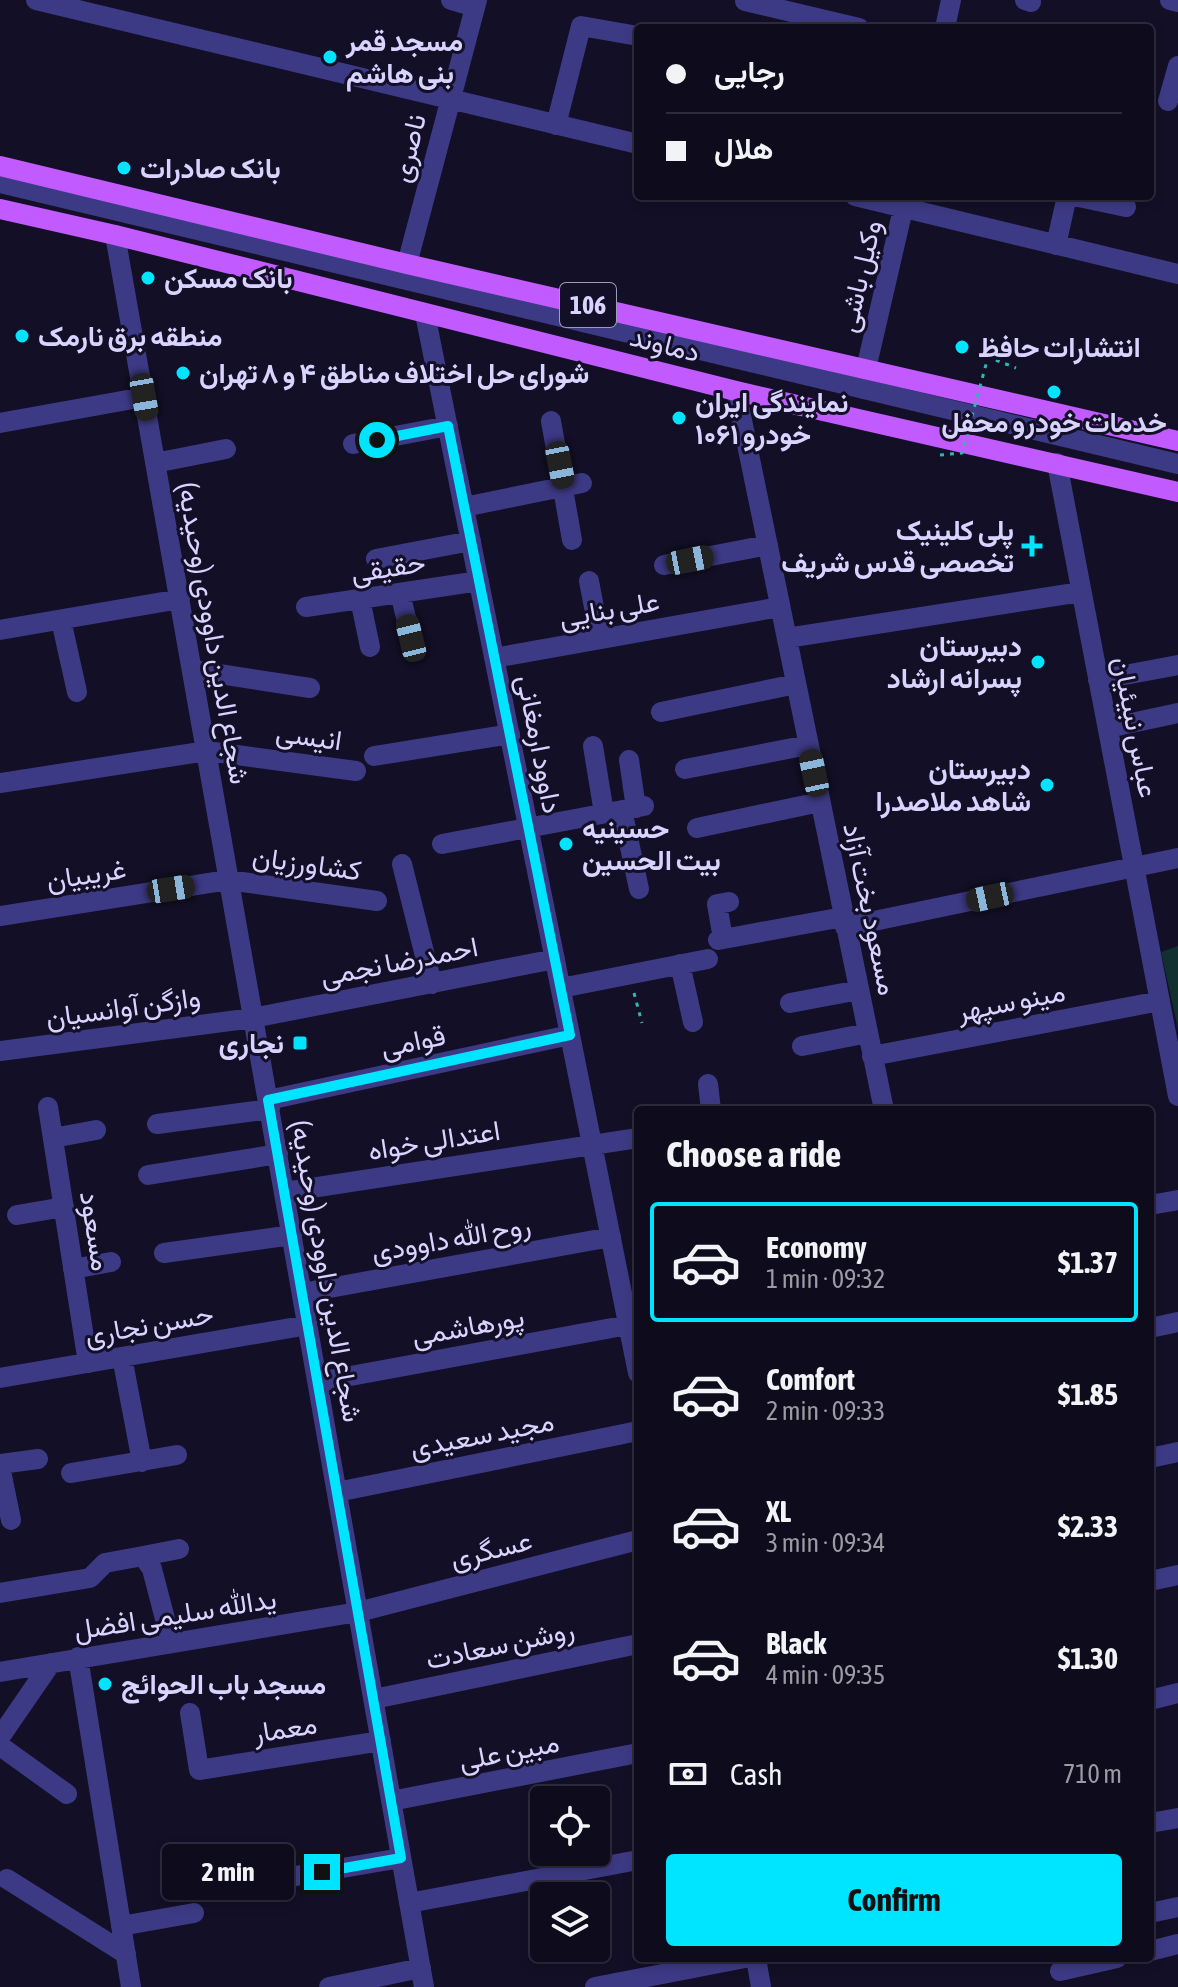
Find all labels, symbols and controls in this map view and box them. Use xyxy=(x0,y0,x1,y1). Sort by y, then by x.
place label: مسجد قمر بنی هاشم xyxy=(345,25,463,92)
marker: مسجد قمر بنی هاشم xyxy=(321,48,339,66)
text: رجایی xyxy=(714,54,785,88)
street label: ناصری xyxy=(384,111,434,186)
text: هلال xyxy=(714,131,773,165)
place label: بانک صادرات xyxy=(140,152,281,186)
marker: بانک صادرات xyxy=(115,159,133,177)
street label: وکیل باشی xyxy=(831,217,889,336)
place label: بانک مسکن xyxy=(164,262,293,295)
marker: بانک مسکن xyxy=(139,269,157,287)
road number: 106 xyxy=(560,283,616,327)
place label: منطقه برق نارمک xyxy=(38,320,223,354)
street label: دماوند xyxy=(626,320,703,370)
marker: منطقه برق نارمک xyxy=(13,327,31,345)
place label: انتشارات حافظ xyxy=(978,331,1141,365)
marker: انتشارات حافظ xyxy=(953,338,971,356)
place label: شورای حل اختلاف مناطق ۴ و ۸ تهران xyxy=(199,357,589,391)
marker: شورای حل اختلاف مناطق ۴ و ۸ تهران xyxy=(174,364,192,382)
car xyxy=(128,371,160,423)
marker: خدمات خودرو محفل xyxy=(1045,383,1063,401)
place label: نمایندگی ایران خودرو ۱۰۶۱ xyxy=(695,386,848,452)
place label: خدمات خودرو محفل xyxy=(941,406,1167,440)
marker: نمایندگی ایران خودرو ۱۰۶۱ xyxy=(670,409,688,427)
route start xyxy=(359,422,395,458)
car xyxy=(544,439,576,491)
street label: شجاع الدین داوودی (وحیدیه) xyxy=(169,479,256,787)
place label: پلی کلینیک تخصصی قدس شریف xyxy=(781,514,1014,580)
marker: پلی کلینیک تخصصی قدس شریف xyxy=(1021,535,1043,557)
car xyxy=(664,544,716,576)
street label: حقیقی xyxy=(348,545,428,590)
street label: علی بنایی xyxy=(556,584,662,635)
car xyxy=(394,612,428,664)
place label: دبیرستان پسرانه ارشاد xyxy=(887,630,1022,698)
marker: دبیرستان پسرانه ارشاد xyxy=(1029,653,1047,671)
street label: عباس نبیئیان xyxy=(1106,654,1165,800)
street label: داوود ارمغانی xyxy=(509,672,569,816)
street label: انیسی xyxy=(274,716,344,757)
car xyxy=(797,747,831,799)
place label: دبیرستان شاهد ملاصدرا xyxy=(875,753,1031,819)
marker: دبیرستان شاهد ملاصدرا xyxy=(1038,776,1056,794)
place label: حسینیه بیت الحسین xyxy=(582,812,721,877)
street label: مسعود بخت آزاد xyxy=(835,820,905,999)
marker: حسینیه بیت الحسین xyxy=(557,835,575,853)
street label: کشاورزیان xyxy=(250,840,363,888)
street label: غریبیان xyxy=(44,852,128,898)
car xyxy=(145,873,197,905)
car xyxy=(964,880,1016,914)
street label: احمدرضا نجمی xyxy=(317,930,481,994)
street label: مینو سپهر xyxy=(953,975,1068,1030)
street label: وازگن آوانسیان xyxy=(44,980,203,1036)
street label: قوامی xyxy=(378,1019,449,1065)
place label: نجاری xyxy=(219,1027,284,1061)
marker: نجاری xyxy=(291,1034,309,1052)
street label: اعتدالی خواه xyxy=(366,1114,503,1168)
street label: شجاع الدین داوودی (وحیدیه) xyxy=(282,1117,369,1425)
text: Choose a ride xyxy=(666,1133,841,1175)
street label: مسعود xyxy=(72,1189,118,1274)
street label: روح الله داوودی xyxy=(369,1208,534,1271)
icon: car xyxy=(670,1226,742,1298)
text: Economy xyxy=(766,1230,867,1264)
text: $1.37 xyxy=(1058,1245,1118,1279)
text: 1 min · 09:32 xyxy=(766,1264,885,1294)
street label: حسن نجاری xyxy=(82,1297,216,1353)
street label: پورهاشمی xyxy=(409,1300,527,1355)
icon: car xyxy=(670,1358,742,1430)
text: Comfort xyxy=(766,1362,855,1396)
text: $1.85 xyxy=(1058,1377,1118,1411)
text: 2 min · 09:33 xyxy=(766,1396,885,1426)
street label: مجید سعیدی xyxy=(407,1404,557,1465)
icon: car xyxy=(670,1490,742,1562)
text: XL xyxy=(766,1494,791,1528)
text: $2.33 xyxy=(1058,1509,1118,1543)
street label: عسگری xyxy=(447,1523,536,1577)
text: 3 min · 09:34 xyxy=(766,1528,885,1558)
street label: یدالله سلیمی افضل xyxy=(72,1582,279,1647)
street label: روشن سعادت xyxy=(423,1613,578,1677)
icon: car xyxy=(670,1622,742,1694)
text: Black xyxy=(766,1626,826,1660)
text: $1.30 xyxy=(1058,1641,1118,1675)
text: 4 min · 09:35 xyxy=(766,1660,885,1690)
place label: مسجد باب الحوائج xyxy=(121,1668,326,1704)
marker: مسجد باب الحوائج xyxy=(96,1675,114,1693)
street label: معمار xyxy=(250,1707,319,1751)
street label: مبین علی xyxy=(456,1726,562,1777)
icon: cash xyxy=(666,1752,710,1796)
text: Cash xyxy=(730,1757,783,1791)
text: 710 m xyxy=(1063,1759,1122,1789)
map controls xyxy=(530,1786,610,1962)
button: locate xyxy=(530,1786,610,1866)
callout: 2 min xyxy=(162,1844,294,1900)
route end xyxy=(304,1854,340,1890)
button: Confirm xyxy=(666,1854,1122,1946)
text: 2 min xyxy=(201,1857,255,1887)
button: layers xyxy=(530,1882,610,1962)

